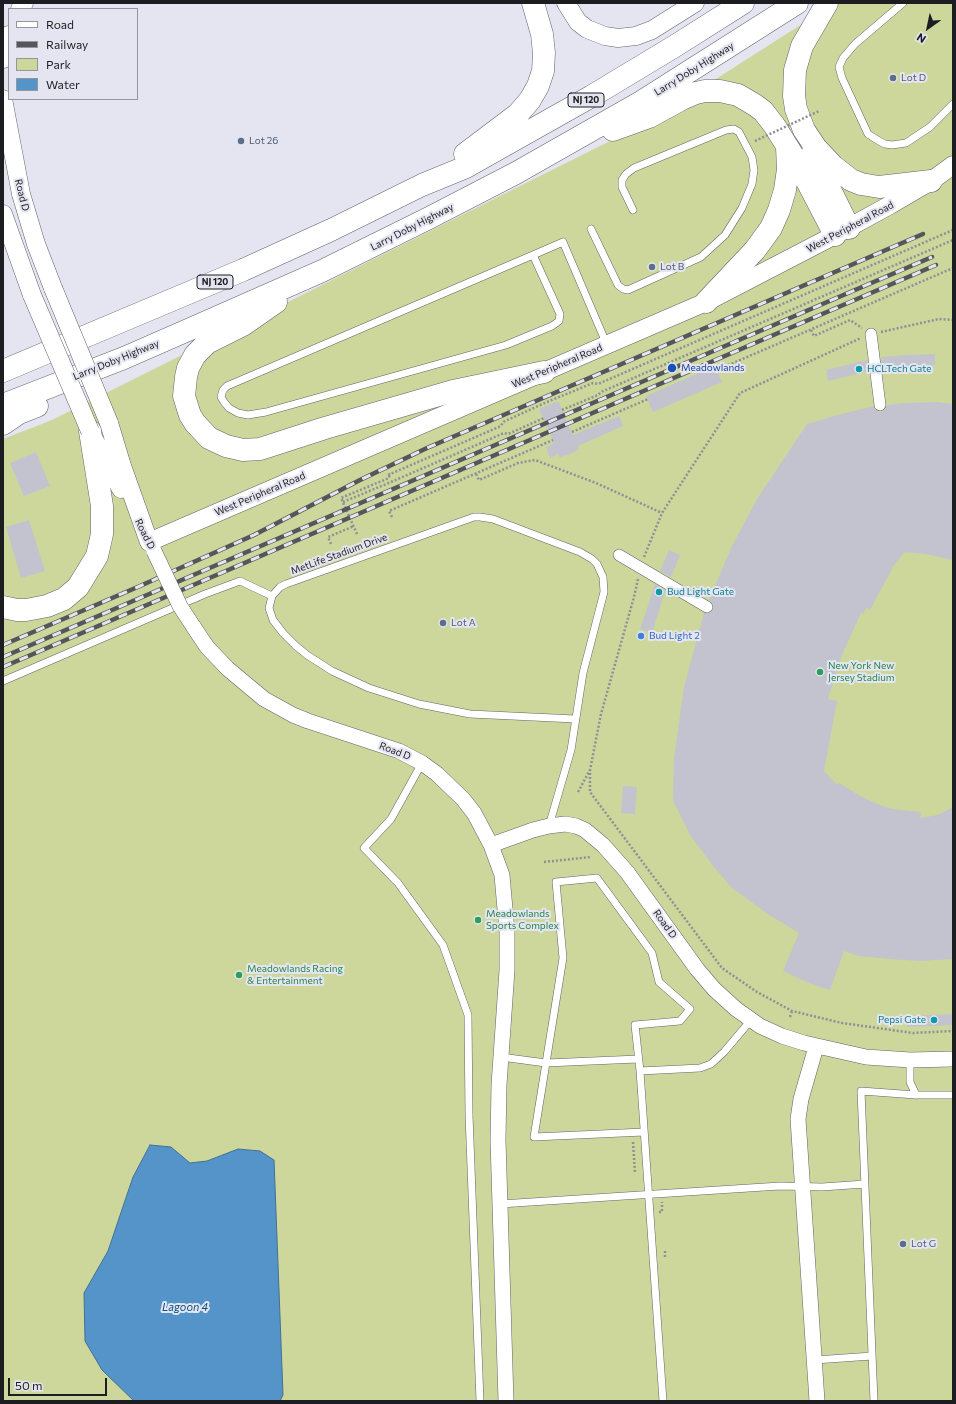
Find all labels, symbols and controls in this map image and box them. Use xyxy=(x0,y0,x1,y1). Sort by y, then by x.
legend xyxy=(8,8,138,100)
north arrow xyxy=(908,8,948,48)
text: Road xyxy=(46,17,74,31)
text: N xyxy=(914,31,928,46)
text: Railway xyxy=(46,37,88,51)
street label: Larry Doby Highway xyxy=(652,40,736,98)
text: Park xyxy=(46,57,71,71)
place label: Lot D xyxy=(901,72,926,84)
marker: Lot D xyxy=(888,73,898,83)
text: Water xyxy=(46,77,80,91)
road number: NJ 120 xyxy=(568,93,604,107)
place label: Lot 26 xyxy=(249,135,278,147)
marker: Lot 26 xyxy=(236,136,246,146)
street label: Road D xyxy=(12,178,32,212)
street label: West Peripheral Road xyxy=(804,199,896,255)
street label: Larry Doby Highway xyxy=(368,201,456,253)
place label: Lot B xyxy=(660,261,684,273)
marker: Lot B xyxy=(647,262,657,272)
road number: NJ 120 xyxy=(197,275,233,289)
street label: Larry Doby Highway xyxy=(71,337,161,383)
street label: West Peripheral Road xyxy=(510,342,604,390)
marker: Meadowlands xyxy=(666,362,678,374)
place label: Meadowlands xyxy=(681,362,744,374)
place label: HCLTech Gate xyxy=(867,363,931,375)
marker: HCLTech Gate xyxy=(854,364,864,374)
street label: West Peripheral Road xyxy=(213,470,307,518)
street label: Road D xyxy=(132,517,158,551)
street label: MetLife Stadium Drive xyxy=(289,531,389,577)
place label: Bud Light Gate xyxy=(667,586,734,598)
marker: Bud Light Gate xyxy=(654,587,664,597)
place label: Lot A xyxy=(451,617,476,629)
marker: Lot A xyxy=(438,618,448,628)
place label: Bud Light 2 xyxy=(649,630,700,642)
marker: Bud Light 2 xyxy=(636,631,646,641)
place label: New York New Jersey Stadium xyxy=(828,660,895,684)
marker: New York New Jersey Stadium xyxy=(815,667,825,677)
street label: Road D xyxy=(378,740,412,762)
street label: Road D xyxy=(651,907,679,941)
place label: Meadowlands Sports Complex xyxy=(486,908,559,932)
marker: Meadowlands Sports Complex xyxy=(473,915,483,925)
place label: Meadowlands Racing & Entertainment xyxy=(247,963,343,986)
marker: Meadowlands Racing & Entertainment xyxy=(234,970,244,980)
place label: Pepsi Gate xyxy=(878,1014,926,1026)
marker: Pepsi Gate xyxy=(929,1015,939,1025)
place label: Lot G xyxy=(911,1238,936,1250)
marker: Lot G xyxy=(898,1239,908,1249)
water label: Lagoon 4 xyxy=(162,1300,208,1314)
scale bar xyxy=(10,1370,109,1396)
text: 50 m xyxy=(15,1378,43,1392)

